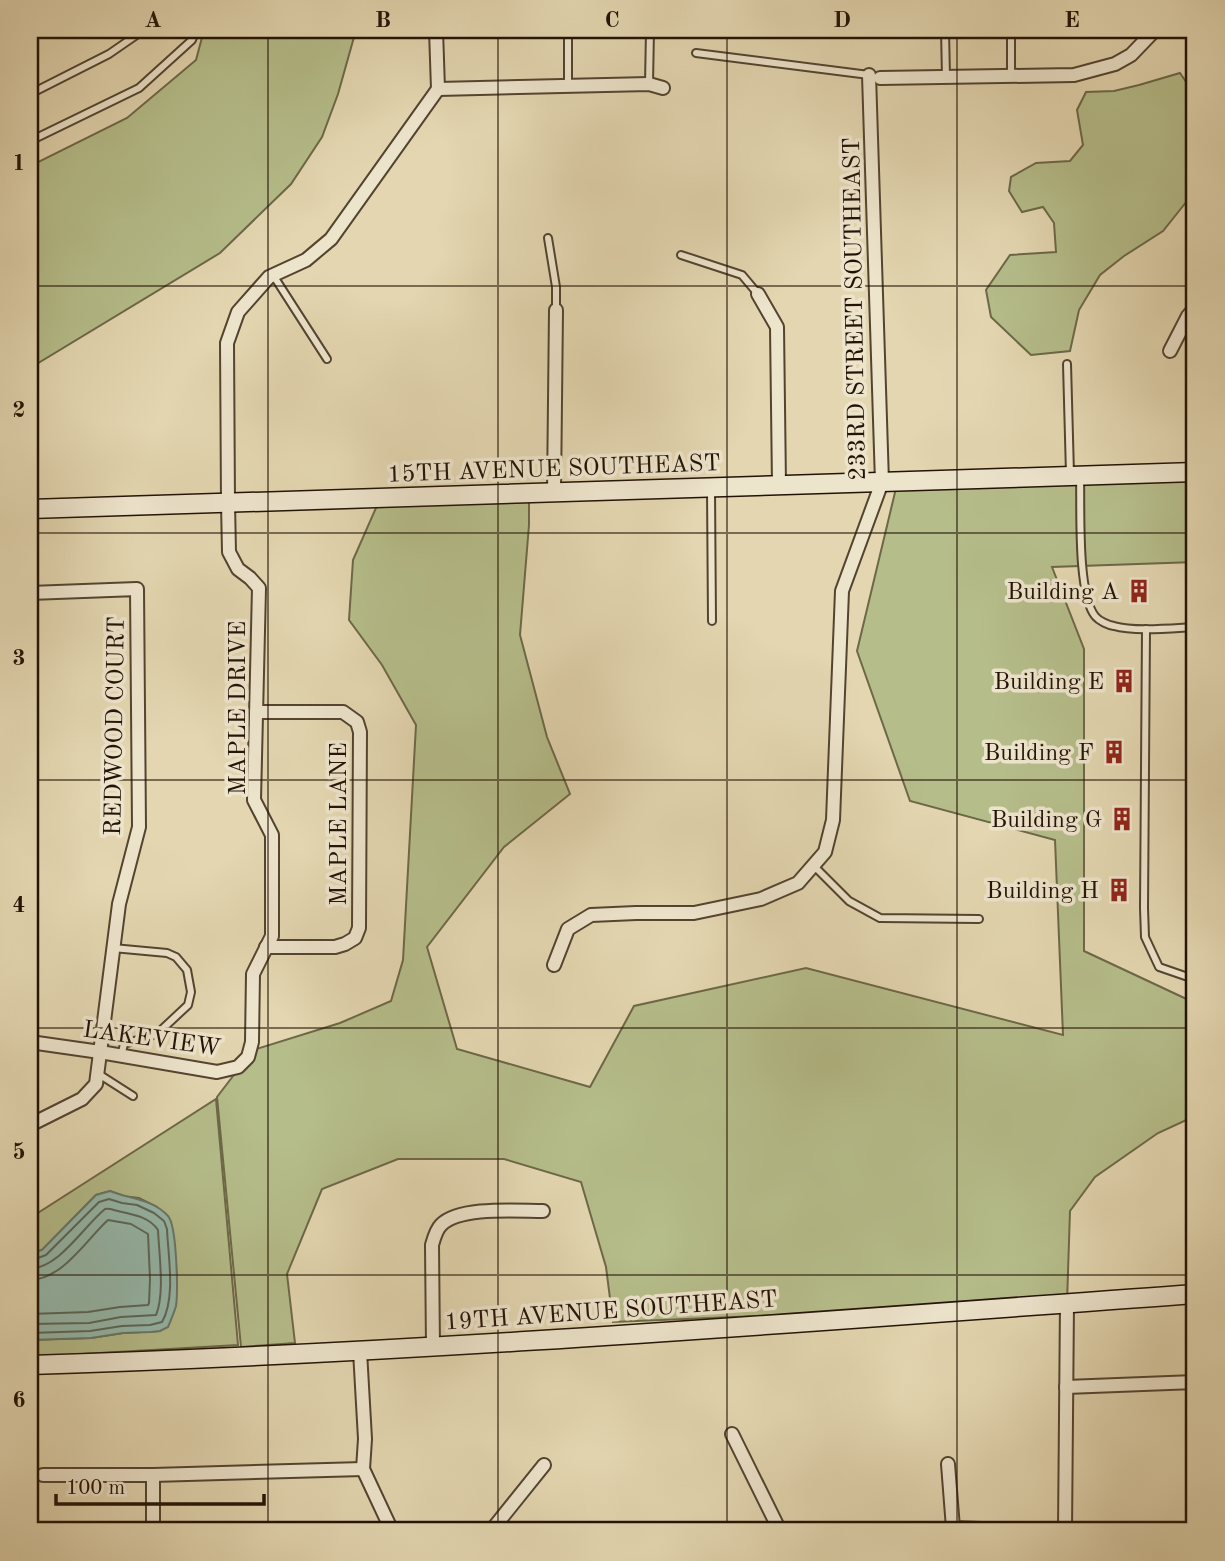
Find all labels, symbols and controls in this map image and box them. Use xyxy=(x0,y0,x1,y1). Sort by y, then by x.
text: A xyxy=(144,9,162,32)
text: B xyxy=(375,9,391,32)
text: C xyxy=(604,9,620,32)
text: D xyxy=(833,9,851,32)
text: E xyxy=(1064,9,1080,32)
street label: 233RD STREET SOUTHEAST xyxy=(841,137,871,481)
text: 1 xyxy=(12,152,26,175)
text: 2 xyxy=(12,399,26,422)
street label: 15TH AVENUE SOUTHEAST xyxy=(387,452,721,488)
building icon: Building A xyxy=(1125,577,1153,605)
place label: Building A xyxy=(1007,581,1119,605)
street label: REDWOOD COURT xyxy=(102,616,130,836)
street label: MAPLE DRIVE xyxy=(227,621,251,795)
text: 3 xyxy=(12,647,26,670)
building icon: Building E xyxy=(1110,667,1138,695)
place label: Building E xyxy=(993,671,1104,695)
building icon: Building F xyxy=(1100,738,1128,766)
street label: MAPLE LANE xyxy=(328,742,352,906)
place label: Building F xyxy=(984,742,1094,766)
building icon: Building G xyxy=(1108,805,1136,833)
place label: Building G xyxy=(991,809,1102,833)
building icon: Building H xyxy=(1105,876,1133,904)
place label: Building H xyxy=(986,880,1099,904)
text: 4 xyxy=(12,894,26,917)
street label: LAKEVIEW xyxy=(81,1018,223,1062)
text: 5 xyxy=(12,1141,26,1164)
street label: 19TH AVENUE SOUTHEAST xyxy=(444,1288,778,1336)
text: 6 xyxy=(12,1389,26,1412)
scale bar xyxy=(56,1463,264,1507)
text: 100 m xyxy=(66,1478,125,1499)

